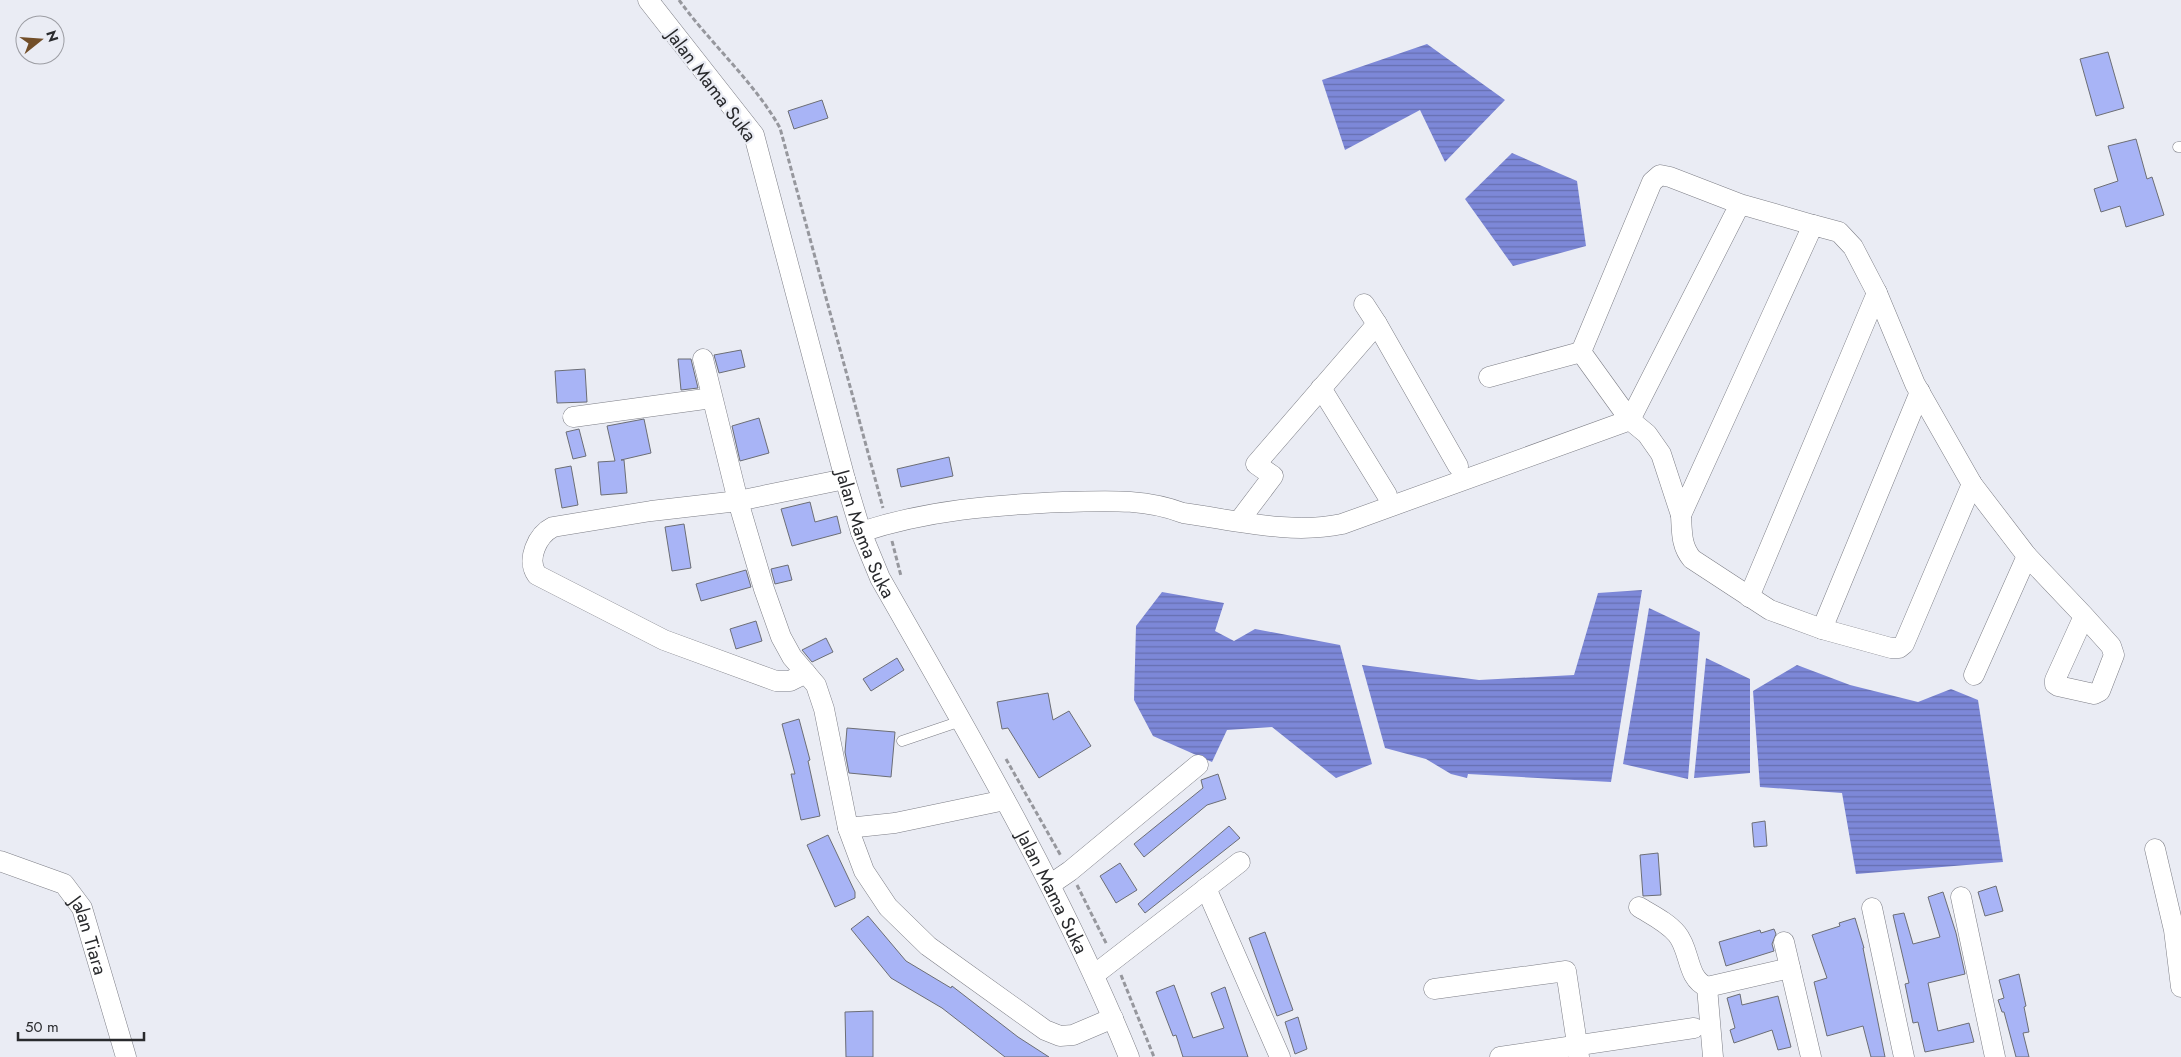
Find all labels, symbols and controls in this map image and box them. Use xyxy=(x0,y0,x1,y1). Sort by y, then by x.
north arrow xyxy=(15,15,65,65)
street label: Jalan Mama Suka xyxy=(658,21,763,147)
text: N xyxy=(41,28,64,44)
street label: Jalan Mama Suka xyxy=(828,464,902,603)
street label: Jalan Mama Suka xyxy=(1008,823,1095,958)
street label: Jalan Tiara xyxy=(61,888,114,978)
scale bar xyxy=(18,1010,144,1042)
text: 50 m xyxy=(25,1016,59,1038)

